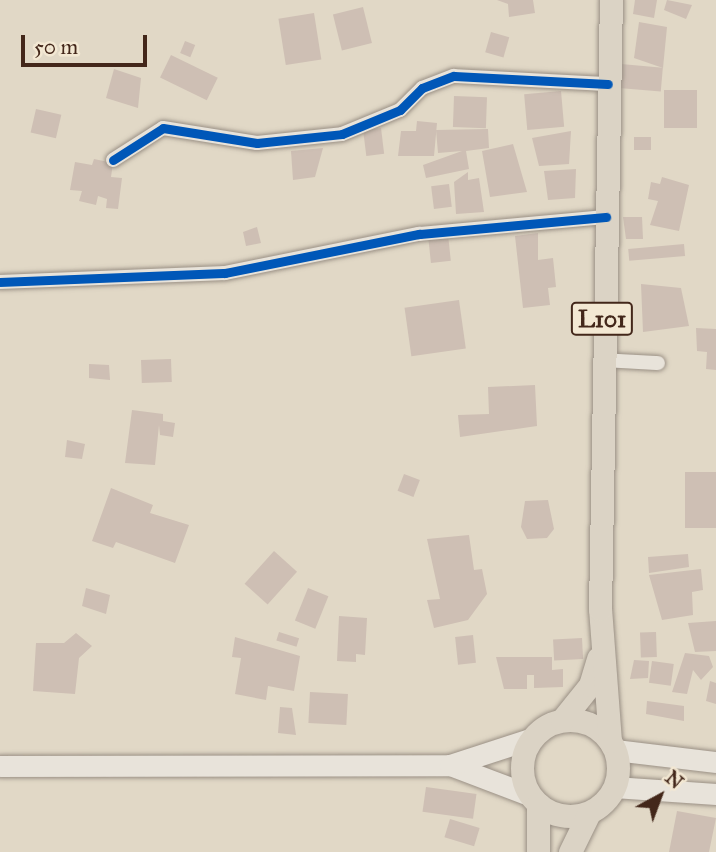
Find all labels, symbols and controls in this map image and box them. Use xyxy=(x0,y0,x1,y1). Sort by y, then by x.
scale bar xyxy=(24,21,150,65)
text: 50 m xyxy=(34,34,78,60)
road number: L101 xyxy=(570,300,634,338)
north arrow xyxy=(625,761,695,831)
text: N xyxy=(660,766,688,794)

